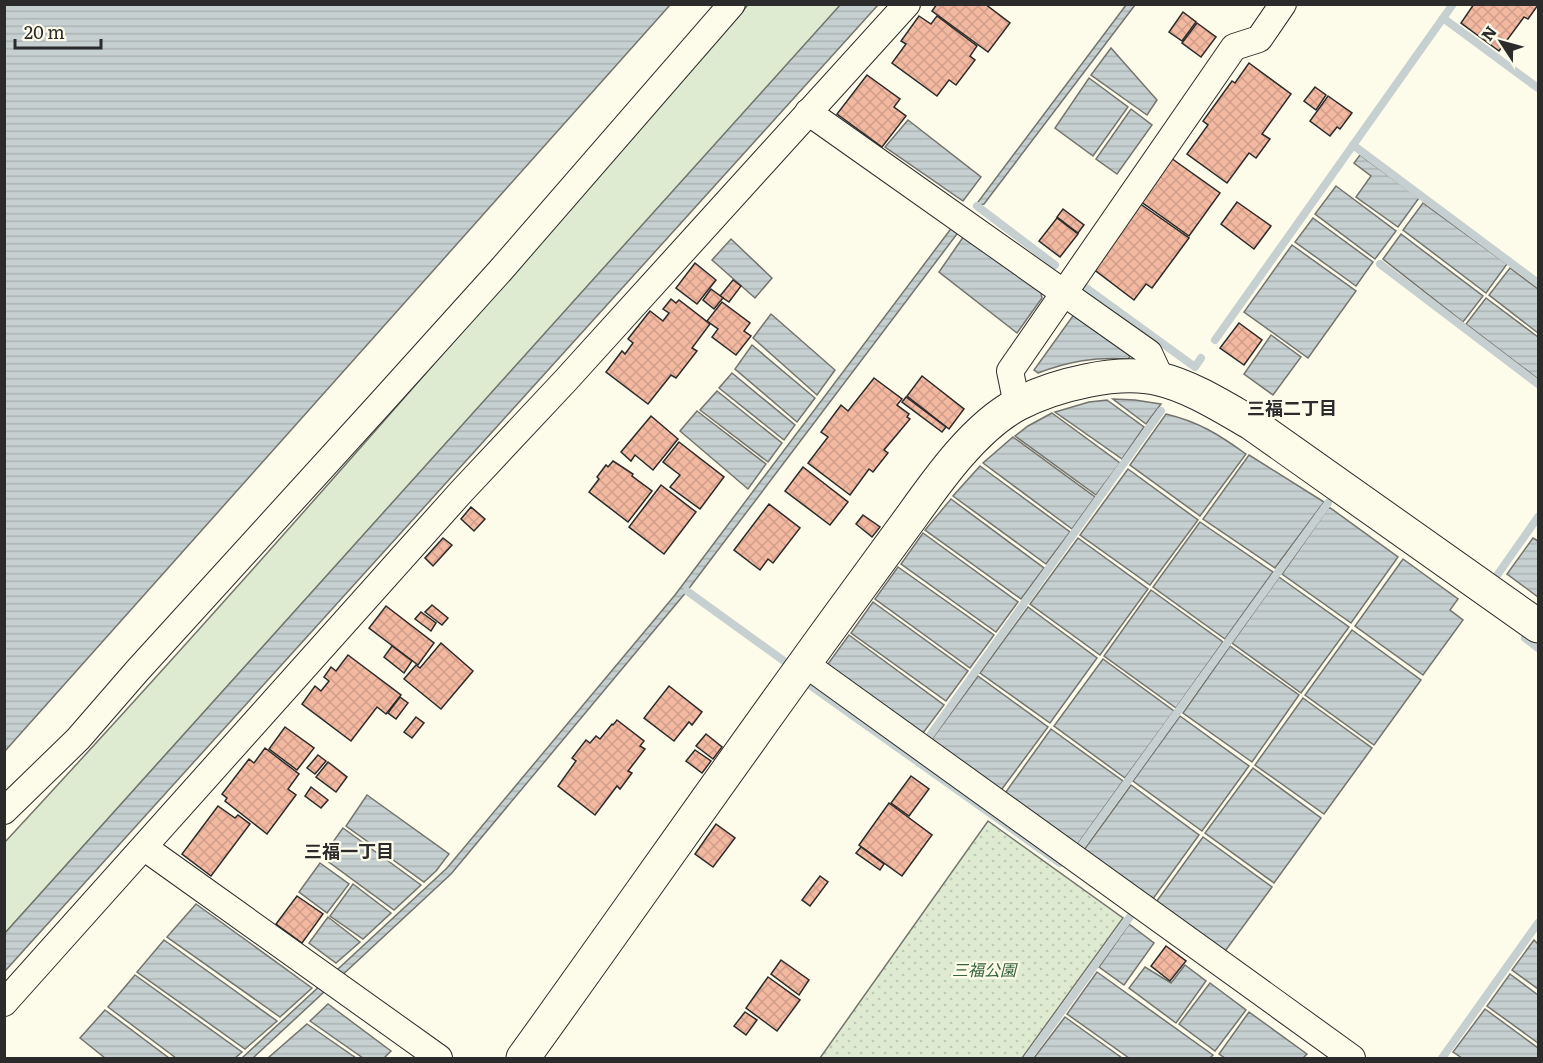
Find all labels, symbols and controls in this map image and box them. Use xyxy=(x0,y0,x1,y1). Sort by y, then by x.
scale bar xyxy=(15,12,100,50)
north arrow xyxy=(1471,12,1531,72)
text: 20 m xyxy=(24,18,65,45)
text: N xyxy=(1474,20,1502,45)
district label: 三福二丁目 xyxy=(1247,394,1337,421)
district label: 三福一丁目 xyxy=(304,837,394,864)
park label: 三福公園 xyxy=(952,957,1018,981)

